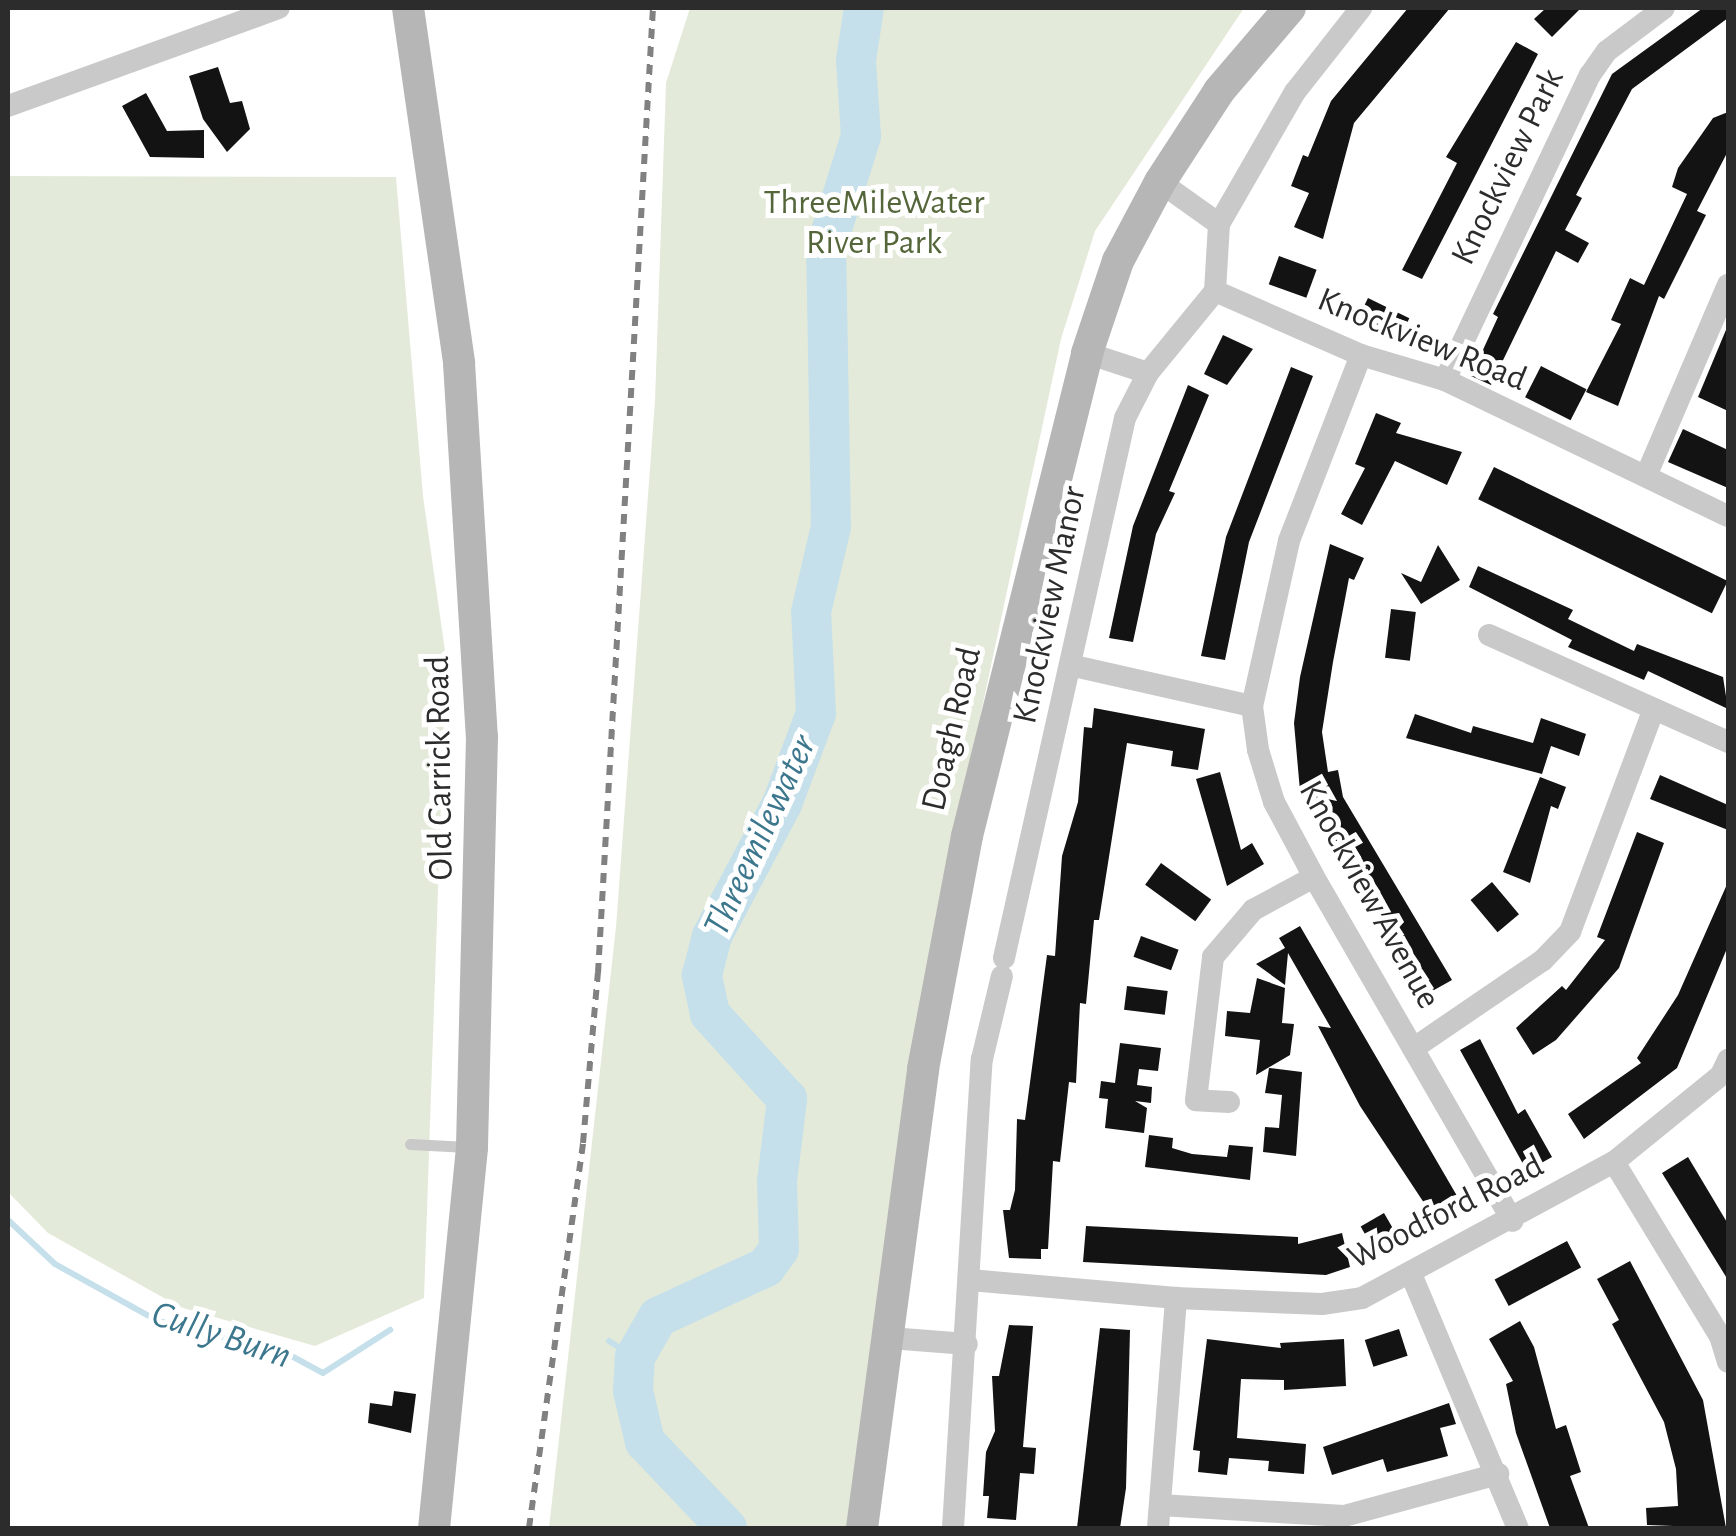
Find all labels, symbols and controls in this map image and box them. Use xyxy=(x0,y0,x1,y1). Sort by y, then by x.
street label: Knockview Park xyxy=(1443,62,1573,272)
park label: ThreeMileWater River Park xyxy=(763,182,985,264)
street label: Knockview Road xyxy=(1311,279,1533,401)
street label: Knockview Manor xyxy=(1004,483,1096,727)
street label: Doagh Road xyxy=(913,643,991,815)
street label: Old Carrick Road xyxy=(417,655,463,881)
water label: Threemilewater xyxy=(695,728,827,944)
street label: Knockview Avenue xyxy=(1289,774,1449,1016)
street label: Woodford Road xyxy=(1341,1145,1551,1279)
water label: Cully Burn xyxy=(146,1292,296,1380)

